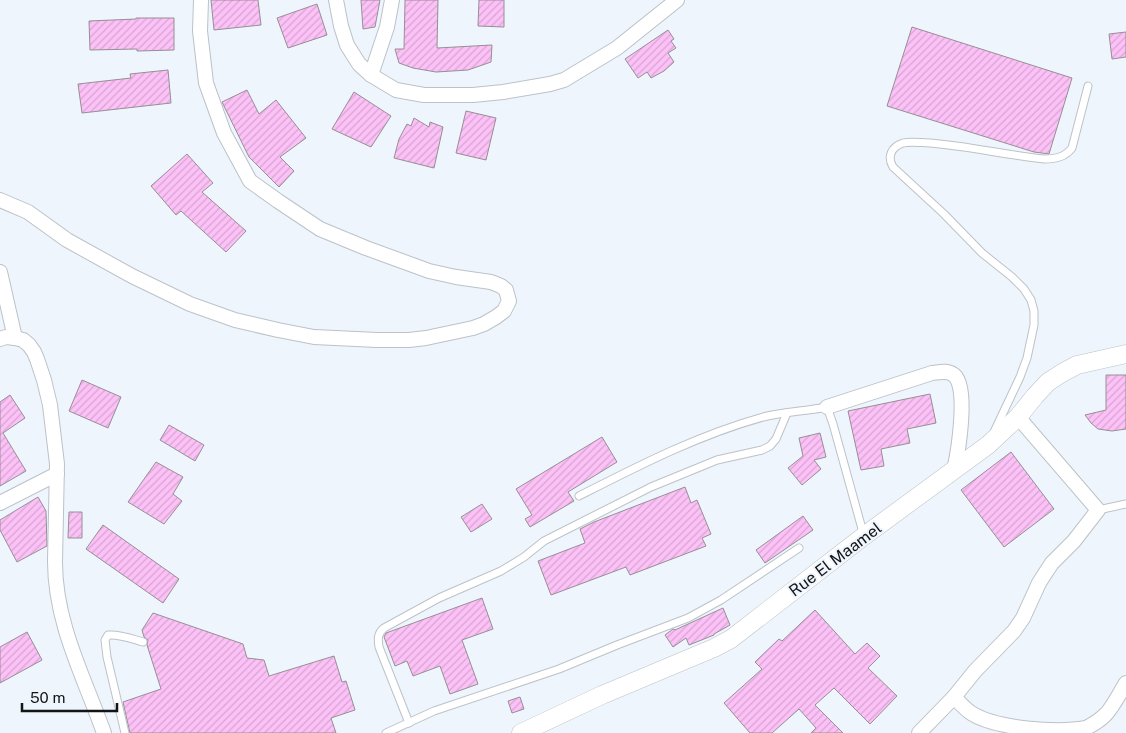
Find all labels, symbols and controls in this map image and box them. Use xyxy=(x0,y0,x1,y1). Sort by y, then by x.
street label: Rue El Maamel xyxy=(785,518,885,600)
scale bar xyxy=(22,680,118,712)
text: 50 m xyxy=(30,689,65,706)

